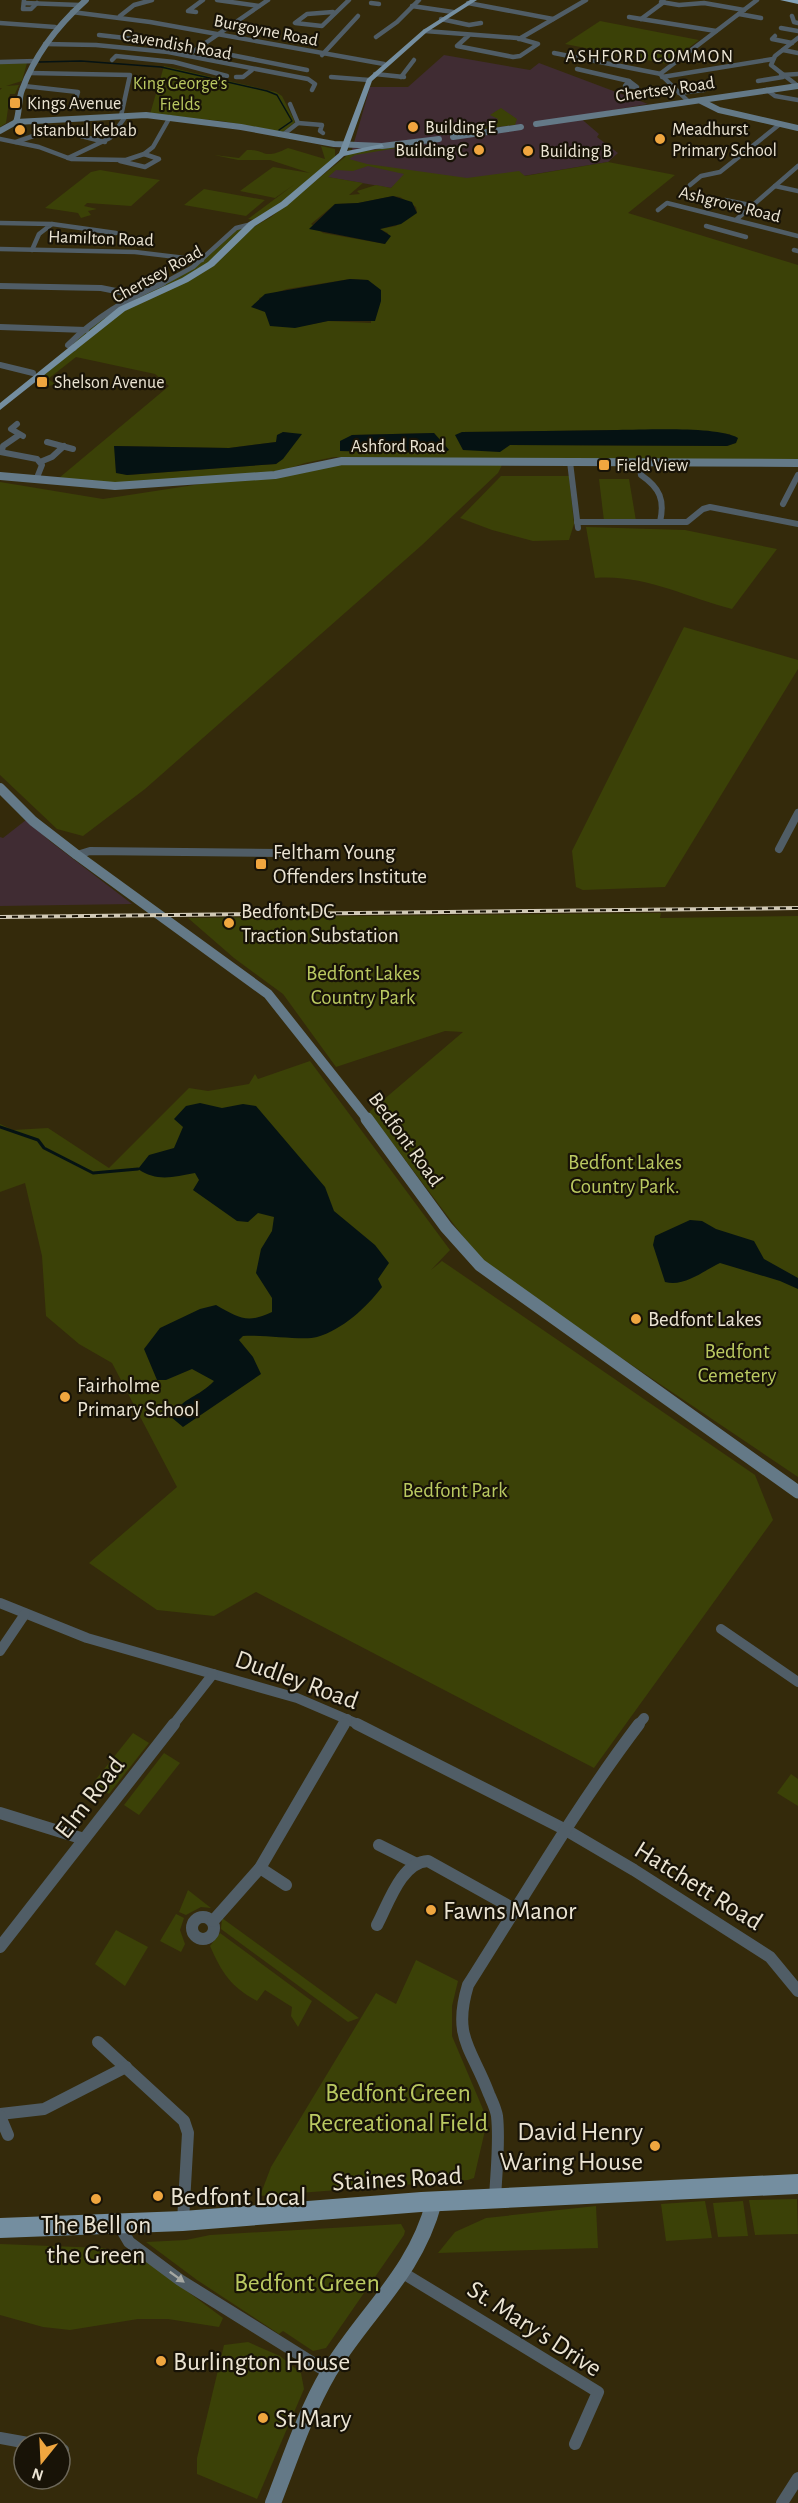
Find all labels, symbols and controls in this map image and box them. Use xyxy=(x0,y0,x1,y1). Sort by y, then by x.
street label: Burgoyne Road xyxy=(212,12,319,50)
street label: Cavendish Road xyxy=(121,26,233,63)
district label: ASHFORD COMMON xyxy=(566,48,734,66)
street label: Chertsey Road xyxy=(614,74,716,106)
park label: King George’s Fields xyxy=(133,75,227,114)
place label: Kings Avenue xyxy=(27,95,121,113)
marker: Kings Avenue xyxy=(8,96,22,110)
place label: Building E xyxy=(425,119,496,137)
marker: Building E xyxy=(406,120,420,134)
place label: Meadhurst Primary School xyxy=(672,121,777,160)
place label: Istanbul Kebab xyxy=(32,122,137,140)
marker: Istanbul Kebab xyxy=(13,123,27,137)
marker: Meadhurst Primary School xyxy=(653,132,667,146)
place label: Building C xyxy=(395,142,467,160)
marker: Building C xyxy=(472,143,486,157)
place label: Building B xyxy=(540,143,612,161)
marker: Building B xyxy=(521,144,535,158)
street label: Ashgrove Road xyxy=(677,184,782,226)
street label: Hamilton Road xyxy=(48,228,154,250)
street label: Chertsey Road xyxy=(109,243,206,307)
place label: Shelson Avenue xyxy=(54,374,164,392)
marker: Shelson Avenue xyxy=(35,375,49,389)
street label: Ashford Road xyxy=(351,438,445,456)
place label: Field View xyxy=(616,457,688,475)
marker: Field View xyxy=(597,458,611,472)
place label: Feltham Young Offenders Institute xyxy=(273,842,427,887)
marker: Feltham Young Offenders Institute xyxy=(254,857,268,871)
place label: Bedfont DC Traction Substation xyxy=(241,901,399,946)
marker: Bedfont DC Traction Substation xyxy=(222,916,236,930)
park label: Bedfont Lakes Country Park xyxy=(306,963,420,1008)
street label: Bedfont Road xyxy=(365,1088,447,1190)
park label: Bedfont Lakes Country Park. xyxy=(568,1152,682,1197)
place label: Bedfont Lakes xyxy=(648,1309,762,1330)
marker: Bedfont Lakes xyxy=(629,1312,643,1326)
park label: Bedfont Cemetery xyxy=(698,1341,776,1386)
place label: Fairholme Primary School xyxy=(77,1375,200,1420)
marker: Fairholme Primary School xyxy=(58,1390,72,1404)
park label: Bedfont Park xyxy=(403,1480,508,1501)
street label: Dudley Road xyxy=(232,1646,362,1714)
street label: Elm Road xyxy=(50,1752,130,1843)
street label: Hatchett Road xyxy=(630,1836,767,1935)
place label: Fawns Manor xyxy=(443,1898,577,1924)
marker: Fawns Manor xyxy=(424,1903,438,1917)
park label: Bedfont Green Recreational Field xyxy=(308,2080,488,2136)
place label: David Henry Waring House xyxy=(499,2119,643,2175)
marker: David Henry Waring House xyxy=(648,2139,662,2153)
street label: Staines Road xyxy=(332,2163,463,2195)
place label: Bedfont Local xyxy=(170,2184,306,2210)
marker: Bedfont Local xyxy=(151,2189,165,2203)
marker: The Bell on the Green xyxy=(89,2192,103,2206)
place label: The Bell on the Green xyxy=(40,2212,152,2268)
park label: Bedfont Green xyxy=(234,2270,380,2296)
one-way arrow xyxy=(168,2271,184,2283)
street label: St. Mary's Drive xyxy=(463,2276,606,2382)
place label: Burlington House xyxy=(173,2349,350,2375)
marker: Burlington House xyxy=(154,2354,168,2368)
place label: St Mary xyxy=(275,2406,352,2432)
marker: St Mary xyxy=(256,2411,270,2425)
north arrow xyxy=(12,2431,72,2491)
text: N xyxy=(30,2465,45,2484)

